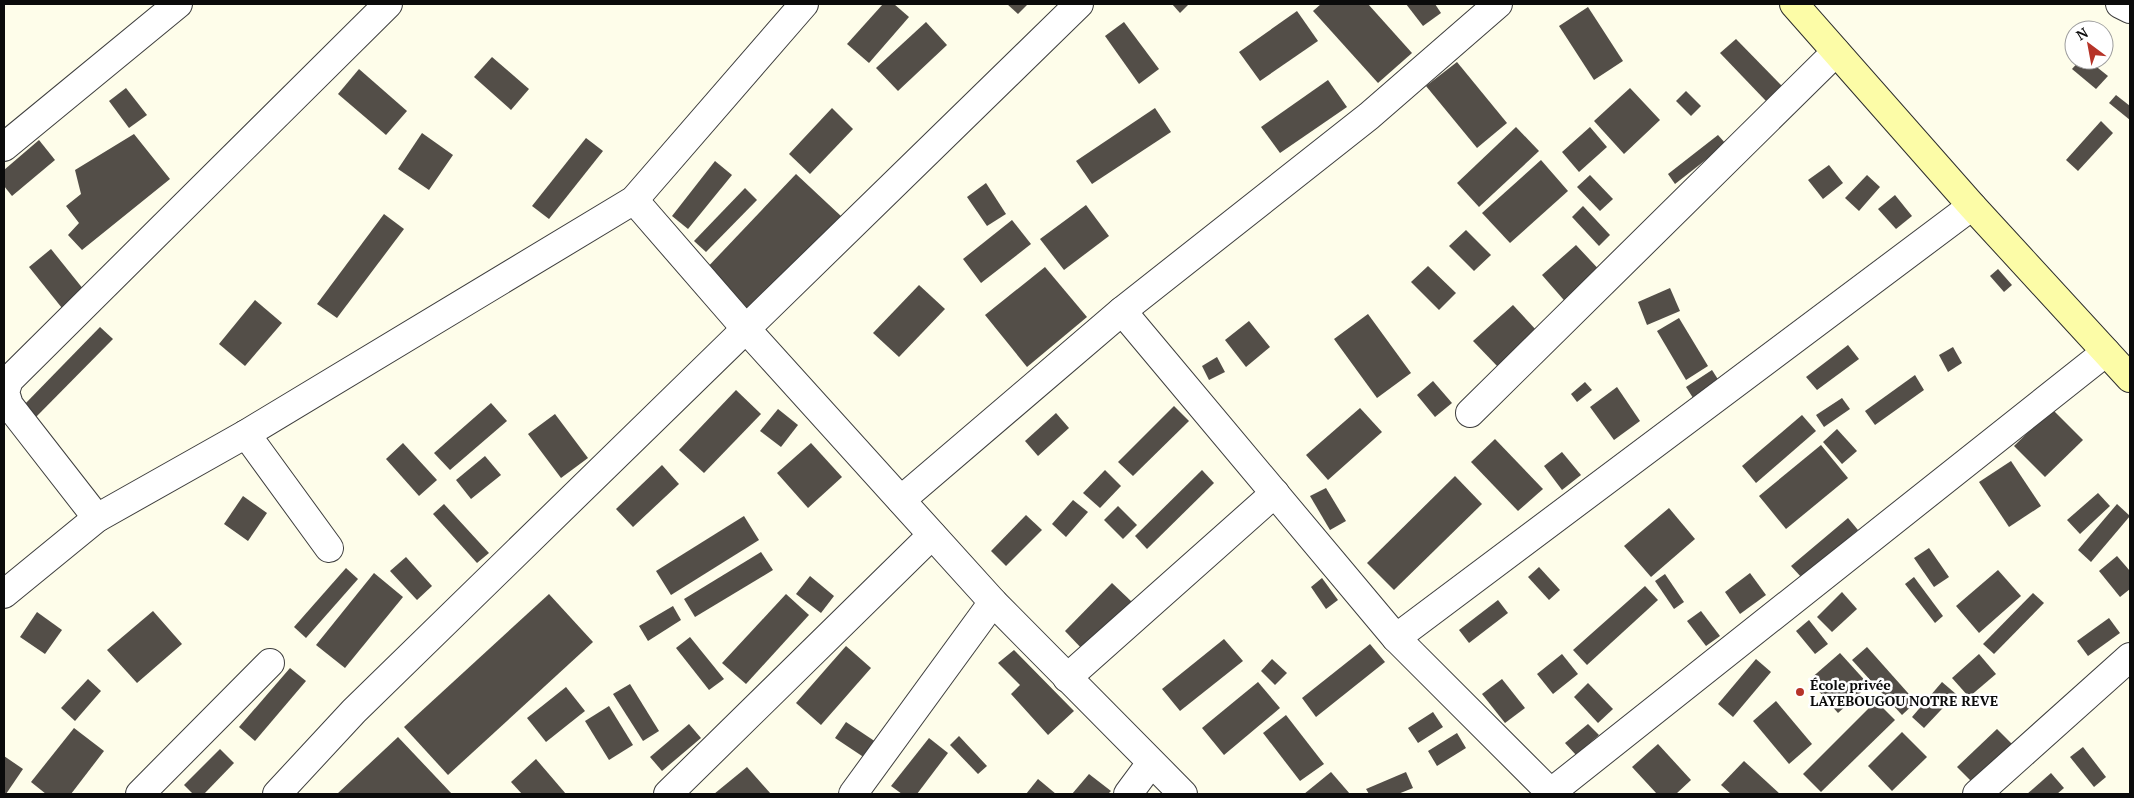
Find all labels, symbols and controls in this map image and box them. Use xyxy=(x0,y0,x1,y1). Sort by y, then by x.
north arrow xyxy=(2064,20,2114,70)
text: N xyxy=(2072,22,2092,44)
place label: École privée LAYEBOUGOU NOTRE REVE xyxy=(1810,675,1998,710)
marker: École privée LAYEBOUGOU NOTRE REVE xyxy=(1794,686,1806,698)

